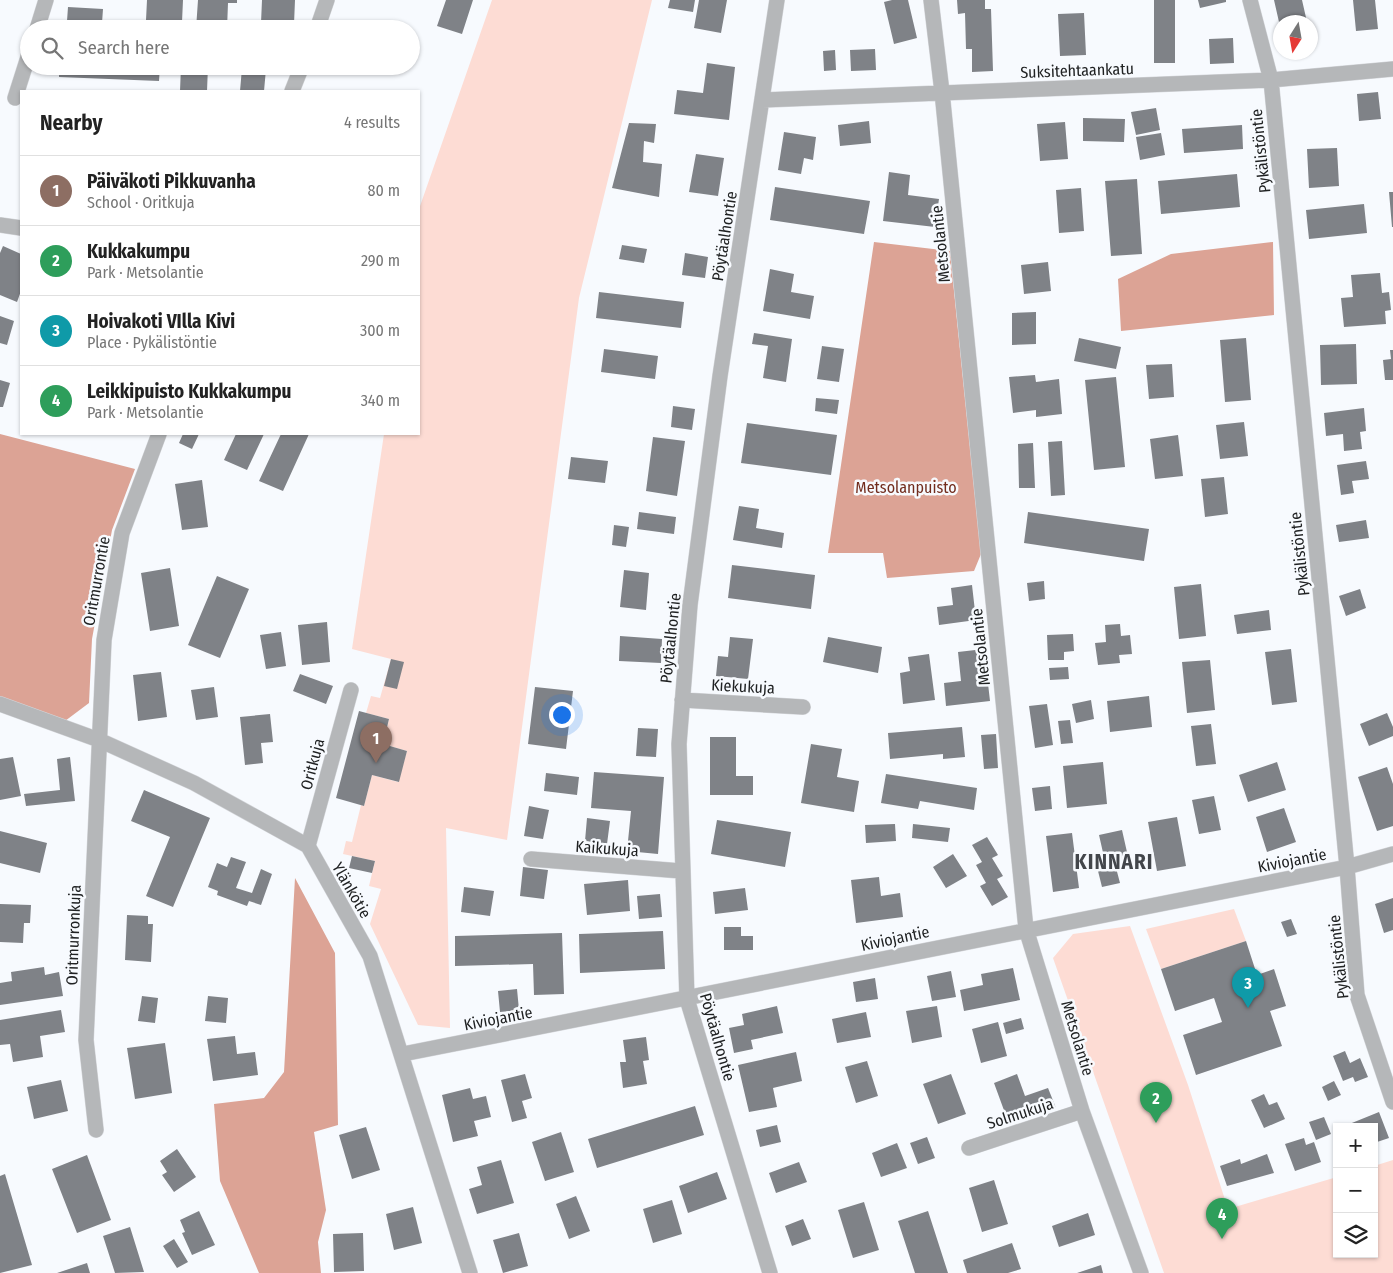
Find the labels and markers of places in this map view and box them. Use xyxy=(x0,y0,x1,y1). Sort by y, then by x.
pin: 1 xyxy=(360,722,392,763)
pin: 3 xyxy=(1232,967,1264,1008)
pin: 2 xyxy=(1140,1082,1172,1123)
pin: 4 xyxy=(1206,1198,1238,1239)

